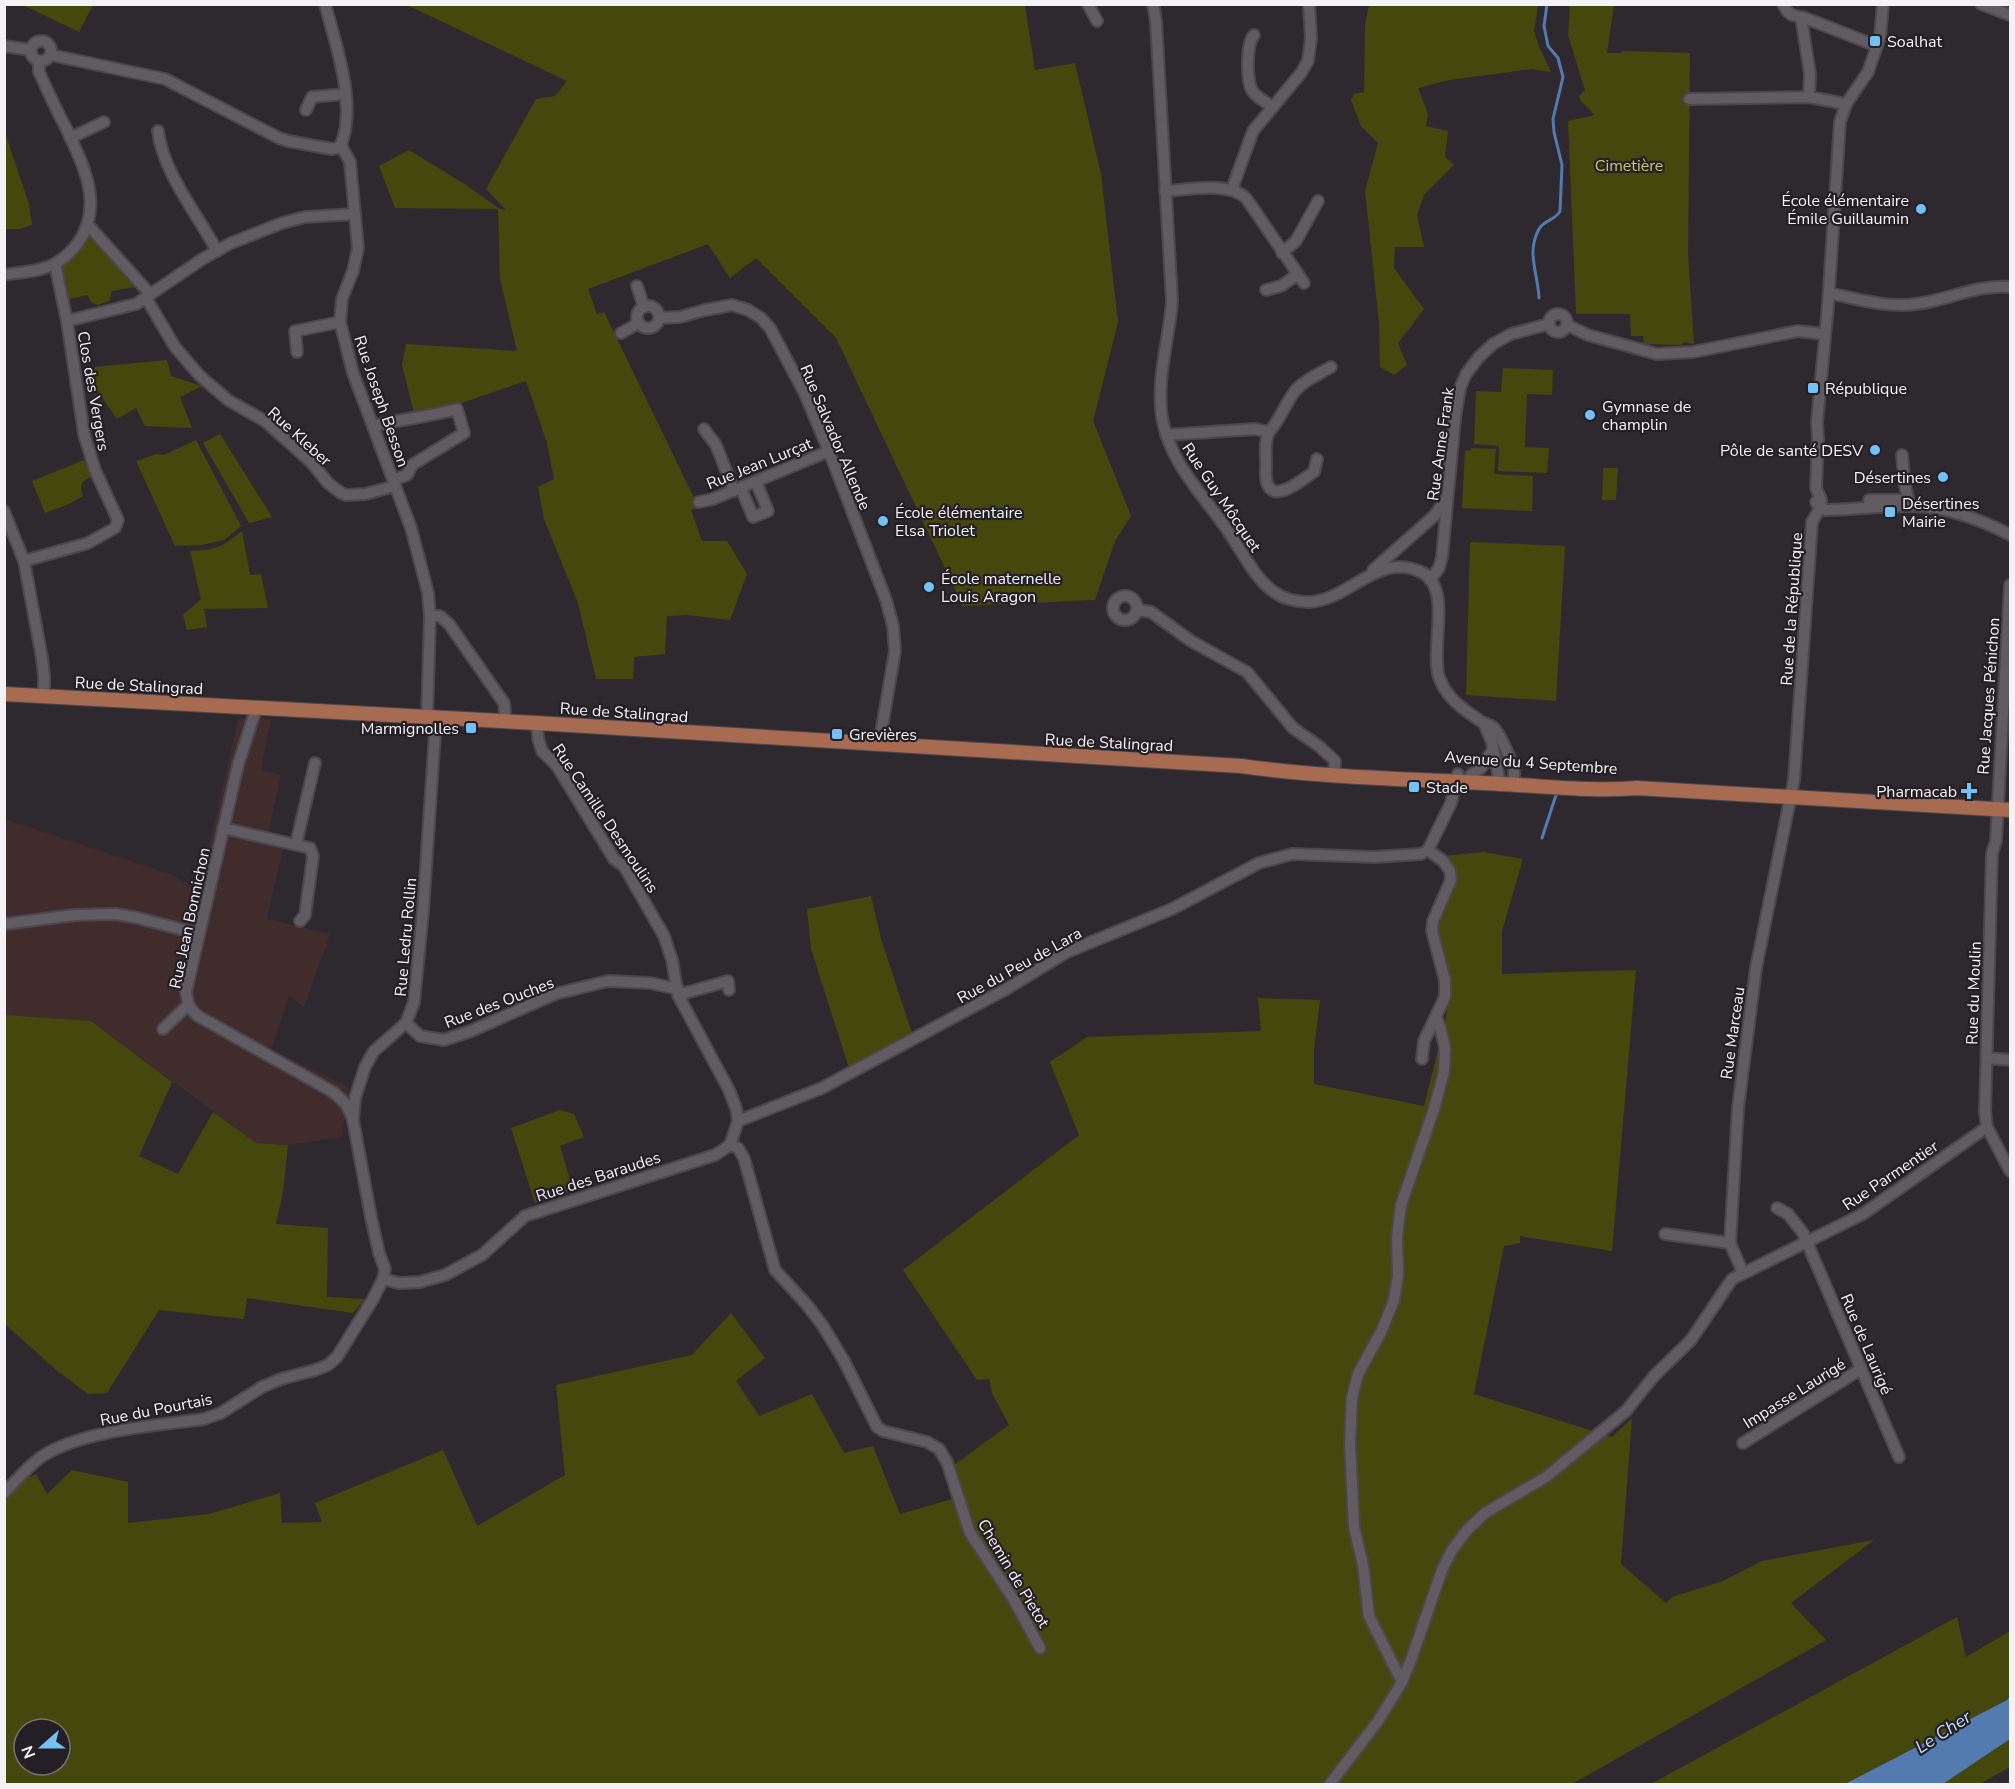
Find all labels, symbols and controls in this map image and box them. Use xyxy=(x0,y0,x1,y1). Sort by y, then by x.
place label: Soalhat xyxy=(1887,31,1943,53)
marker: Soalhat xyxy=(1868,34,1882,48)
park label: Cimetière xyxy=(1595,155,1663,177)
place label: École élémentaire Émile Guillaumin xyxy=(1781,190,1909,230)
marker: École élémentaire Émile Guillaumin xyxy=(1914,202,1928,216)
street label: Clos des Vergers xyxy=(72,330,114,453)
street label: Rue Joseph Besson xyxy=(348,333,414,470)
street label: Rue Salvador Allende xyxy=(794,361,876,514)
place label: République xyxy=(1825,378,1907,400)
marker: République xyxy=(1806,381,1820,395)
street label: Rue Anne Frank xyxy=(1422,385,1460,502)
place label: Gymnase de champlin xyxy=(1602,396,1691,436)
street label: Rue Kleber xyxy=(263,402,336,472)
marker: Gymnase de champlin xyxy=(1583,408,1597,422)
street label: Rue Jean Lurçat xyxy=(703,433,816,495)
street label: Rue Guy Môcquet xyxy=(1176,439,1266,557)
place label: Pôle de santé DESV xyxy=(1720,440,1864,462)
marker: Pôle de santé DESV xyxy=(1868,443,1882,457)
place label: Désertines xyxy=(1854,467,1931,489)
marker: Désertines xyxy=(1936,470,1950,484)
place label: Désertines Mairie xyxy=(1902,493,1979,533)
place label: École élémentaire Elsa Triolet xyxy=(895,502,1023,542)
marker: Désertines Mairie xyxy=(1883,505,1897,519)
marker: École élémentaire Elsa Triolet xyxy=(876,514,890,528)
street label: Rue de la République xyxy=(1776,532,1808,686)
place label: École maternelle Louis Aragon xyxy=(941,568,1061,608)
marker: École maternelle Louis Aragon xyxy=(922,580,936,594)
street label: Rue Jacques Pénichon xyxy=(1973,617,2005,775)
street label: Rue de Stalingrad xyxy=(74,672,204,700)
street label: Rue de Stalingrad xyxy=(559,698,689,728)
place label: Marmignolles xyxy=(361,718,459,740)
marker: Marmignolles xyxy=(464,721,478,735)
place label: Grevières xyxy=(849,724,917,746)
marker: Grevières xyxy=(830,727,844,741)
street label: Rue de Stalingrad xyxy=(1044,729,1174,757)
street label: Rue Camille Desmoulins xyxy=(547,740,663,898)
street label: Avenue du 4 Septembre xyxy=(1444,746,1618,780)
place label: Stade xyxy=(1426,777,1468,799)
marker: Stade xyxy=(1407,780,1421,794)
place label: Pharmacab xyxy=(1876,781,1957,803)
marker: Pharmacab xyxy=(1962,784,1976,798)
street label: Rue Jean Bonnichon xyxy=(164,846,216,991)
street label: Rue Ledru Rollin xyxy=(390,877,422,997)
street label: Rue du Peu de Lara xyxy=(953,922,1086,1009)
street label: Rue du Moulin xyxy=(1961,941,1987,1045)
street label: Rue des Ouches xyxy=(441,972,557,1034)
street label: Rue Marceau xyxy=(1716,985,1750,1081)
street label: Rue Parmentier xyxy=(1838,1135,1943,1216)
street label: Rue des Baraudes xyxy=(533,1146,663,1207)
street label: Rue de Laurigé xyxy=(1835,1291,1897,1398)
street label: Impasse Laurigé xyxy=(1739,1353,1850,1434)
street label: Rue du Pourtais xyxy=(98,1388,214,1432)
street label: Chemin de Pietot xyxy=(972,1515,1055,1632)
water label: Le Cher xyxy=(1910,1705,1976,1759)
north arrow xyxy=(12,1717,72,1777)
text: N xyxy=(17,1742,41,1762)

